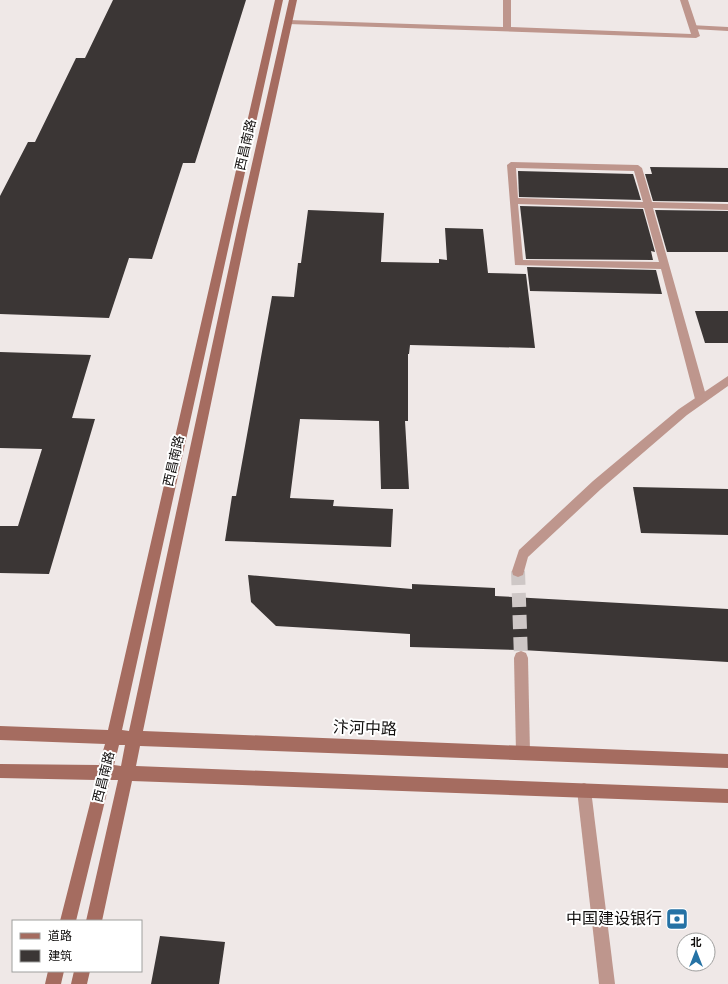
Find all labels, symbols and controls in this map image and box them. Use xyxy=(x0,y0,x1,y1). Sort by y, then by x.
street label: 西昌南路 xyxy=(232,118,260,172)
street label: 西昌南路 xyxy=(160,434,188,488)
street label: 汴河中路 xyxy=(333,718,397,740)
street label: 西昌南路 xyxy=(90,750,118,804)
bank icon: 中国建设银行 xyxy=(664,906,690,932)
place label: 中国建设银行 xyxy=(566,910,662,929)
legend xyxy=(12,920,142,972)
text: 道路 xyxy=(48,929,72,944)
north arrow xyxy=(676,932,716,972)
text: 北 xyxy=(691,936,702,949)
text: 建筑 xyxy=(48,949,72,964)

